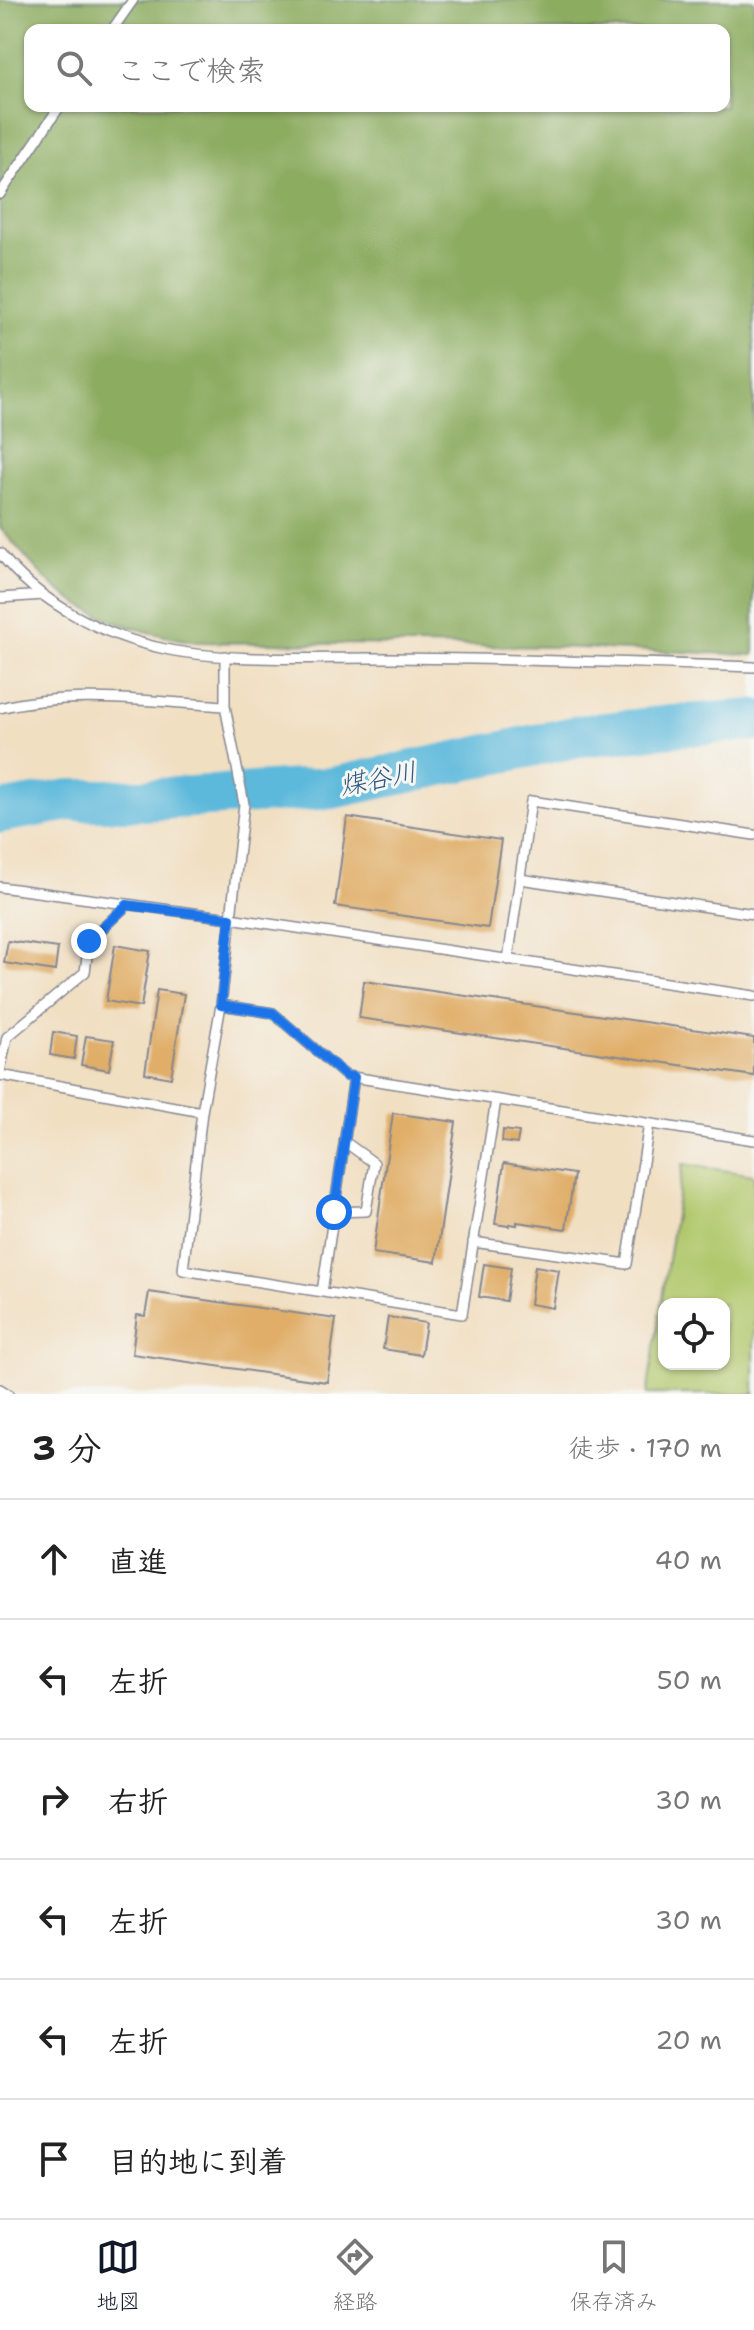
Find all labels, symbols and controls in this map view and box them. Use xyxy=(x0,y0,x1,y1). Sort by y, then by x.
search box xyxy=(24,24,730,112)
icon: search xyxy=(52,46,96,90)
text: ここで検索 xyxy=(116,50,266,91)
water label: 煤谷川 xyxy=(336,753,420,803)
route end xyxy=(71,923,107,959)
route start xyxy=(316,1194,352,1230)
map controls xyxy=(658,1298,730,1370)
button: locate xyxy=(658,1298,730,1370)
text: 3 分 xyxy=(32,1425,102,1471)
text: 徒歩 · 170 m xyxy=(568,1430,722,1465)
icon: ahead xyxy=(32,1537,76,1581)
text: 直進 xyxy=(108,1541,168,1582)
text: 40 m xyxy=(655,1542,722,1577)
icon: left xyxy=(32,1657,76,1701)
text: 左折 xyxy=(108,1661,168,1702)
text: 50 m xyxy=(657,1662,722,1697)
icon: right xyxy=(32,1777,76,1821)
text: 右折 xyxy=(108,1781,168,1822)
text: 30 m xyxy=(655,1782,722,1817)
icon: left xyxy=(32,1897,76,1941)
text: 左折 xyxy=(108,1901,168,1942)
text: 30 m xyxy=(655,1902,722,1937)
icon: left xyxy=(32,2017,76,2061)
text: 左折 xyxy=(108,2021,168,2062)
text: 20 m xyxy=(655,2022,722,2057)
icon: arrive xyxy=(32,2137,76,2181)
text: 目的地に到着 xyxy=(108,2141,288,2182)
tab: 地図 xyxy=(96,2235,140,2316)
tab: 経路 xyxy=(333,2235,377,2316)
tab: 保存済み xyxy=(570,2235,658,2316)

